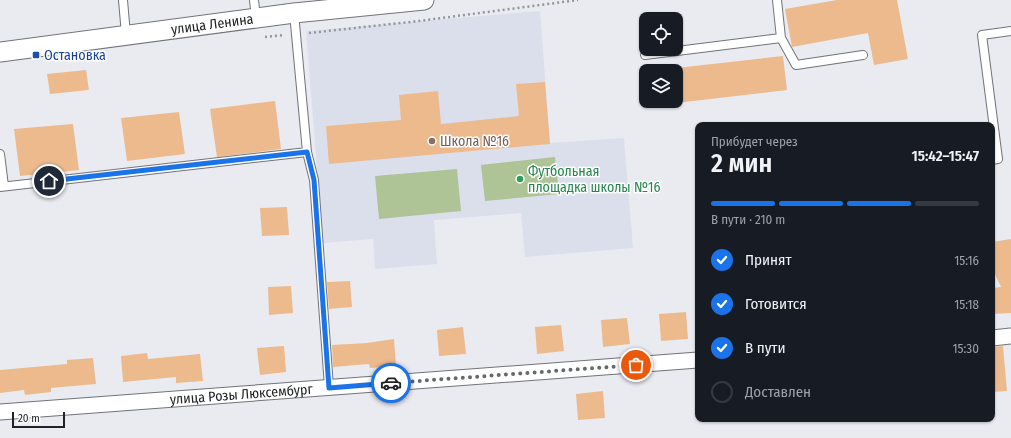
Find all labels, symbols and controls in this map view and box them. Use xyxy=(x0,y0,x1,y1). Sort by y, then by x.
street label: улица Ленина xyxy=(170,10,254,38)
map controls xyxy=(639,12,683,108)
button: locate xyxy=(639,12,683,56)
place label: Остановка xyxy=(44,47,106,64)
marker: Остановка xyxy=(31,50,41,60)
button: layers xyxy=(639,64,683,108)
place label: Школа №16 xyxy=(440,133,509,150)
text: Прибудет через xyxy=(711,134,798,149)
marker: Школа №16 xyxy=(427,136,437,146)
text: 15:42–15:47 xyxy=(911,147,979,165)
text: 2 мин xyxy=(711,148,772,179)
place label: Футбольная площадка школы №16 xyxy=(528,163,660,196)
pin xyxy=(32,164,66,198)
icon: home xyxy=(38,170,60,192)
marker: Футбольная площадка школы №16 xyxy=(515,174,525,184)
text: В пути · 210 m xyxy=(711,212,785,227)
icon: check xyxy=(711,249,733,271)
text: Принят xyxy=(745,251,792,269)
text: 15:16 xyxy=(954,253,979,268)
icon: check xyxy=(711,293,733,315)
text: Готовится xyxy=(745,295,807,313)
text: 15:18 xyxy=(954,297,979,312)
icon: check xyxy=(711,337,733,359)
text: В пути xyxy=(745,339,786,357)
text: 15:30 xyxy=(952,341,979,356)
pin xyxy=(619,348,653,382)
icon: bag xyxy=(625,354,647,376)
courier xyxy=(371,363,411,403)
icon: car xyxy=(380,372,402,394)
street label: улица Розы Люксембург xyxy=(169,380,314,408)
text: Доставлен xyxy=(745,383,811,401)
scale bar xyxy=(12,410,65,429)
text: 20 m xyxy=(18,412,40,425)

